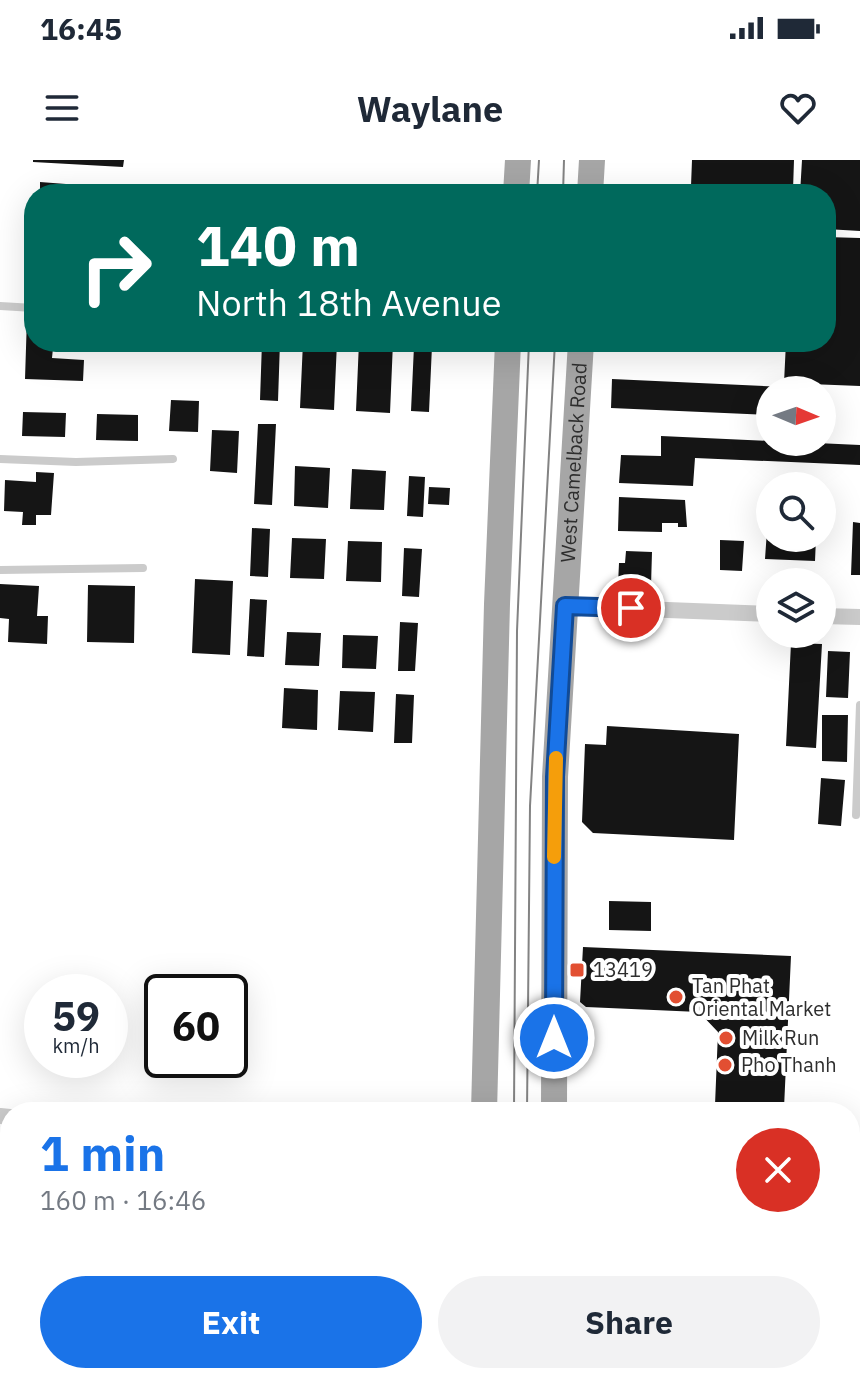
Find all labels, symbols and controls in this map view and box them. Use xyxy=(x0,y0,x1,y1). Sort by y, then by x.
text: 16:45 xyxy=(40,9,122,48)
text: Waylane xyxy=(357,85,503,132)
icon: menu xyxy=(40,86,84,130)
icon: heart xyxy=(776,86,820,130)
text: 140 m xyxy=(196,209,360,281)
icon: right xyxy=(64,216,168,320)
text: North 18th Avenue xyxy=(196,279,502,326)
street label: West Camelback Road xyxy=(554,362,593,563)
north arrow xyxy=(756,376,836,456)
map controls xyxy=(756,376,836,648)
button: search xyxy=(756,472,836,552)
button: layers xyxy=(756,568,836,648)
pin xyxy=(597,574,665,642)
icon: arrive xyxy=(609,586,653,630)
place label: 13419 xyxy=(593,956,653,983)
marker: 13419 xyxy=(568,961,586,979)
place label: Tan Phat Oriental Market xyxy=(692,972,831,1022)
speed limit sign: 60 xyxy=(144,974,248,1078)
marker: Tan Phat Oriental Market xyxy=(667,988,685,1006)
text: 59 xyxy=(52,990,100,1042)
position arrow xyxy=(512,996,596,1080)
place label: Milk Run xyxy=(742,1024,819,1051)
marker: Milk Run xyxy=(717,1029,735,1047)
text: km/h xyxy=(52,1032,100,1059)
place label: Pho Thanh xyxy=(741,1051,837,1078)
marker: Pho Thanh xyxy=(716,1056,734,1074)
text: 1 min xyxy=(40,1122,165,1184)
button: close xyxy=(736,1128,820,1212)
text: 160 m · 16:46 xyxy=(40,1183,206,1217)
button: Exit xyxy=(40,1276,422,1368)
button: Share xyxy=(438,1276,820,1368)

